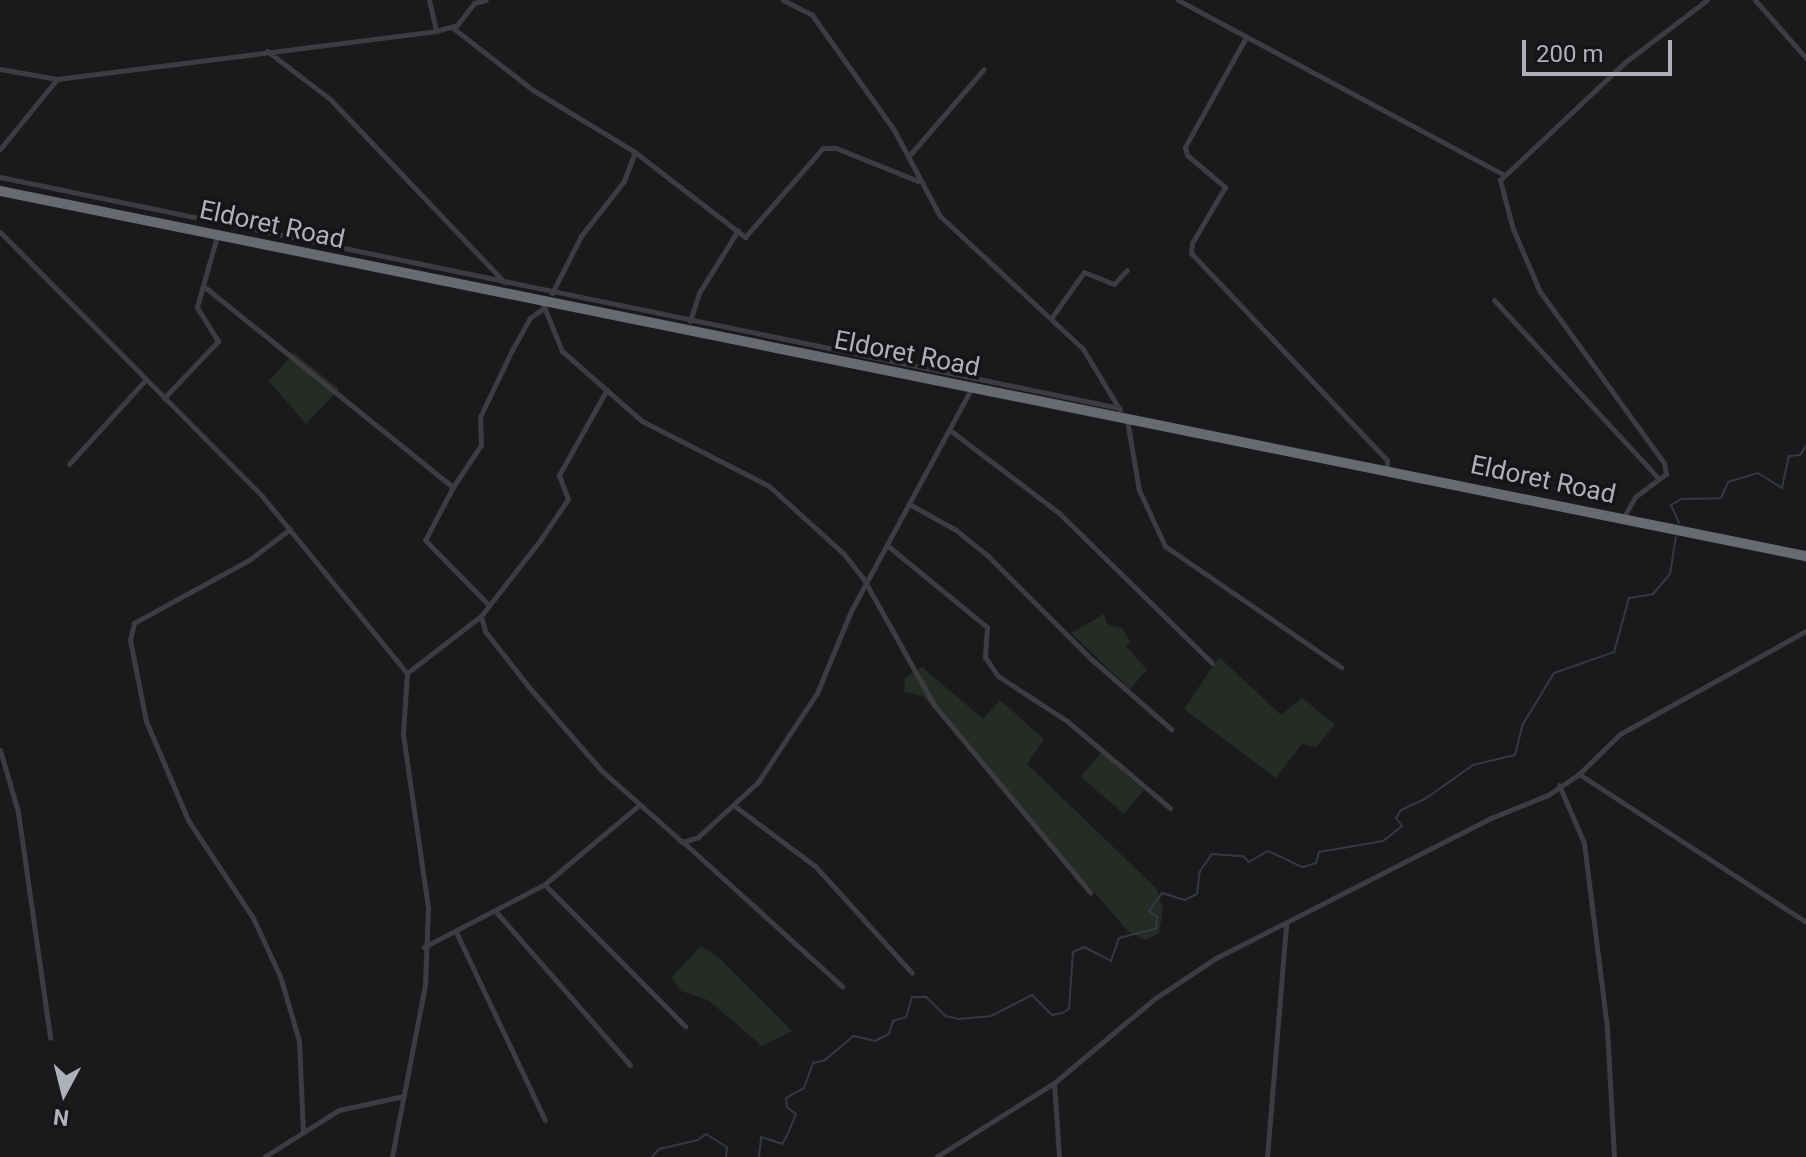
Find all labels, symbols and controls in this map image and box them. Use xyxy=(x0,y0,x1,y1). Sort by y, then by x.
scale bar xyxy=(1526,24,1676,74)
text: 200 m xyxy=(1536,40,1603,68)
street label: Eldoret Road xyxy=(197,194,347,256)
street label: Eldoret Road xyxy=(832,325,982,383)
street label: Eldoret Road xyxy=(1468,449,1618,511)
north arrow xyxy=(24,1053,104,1133)
text: N xyxy=(52,1104,70,1131)

